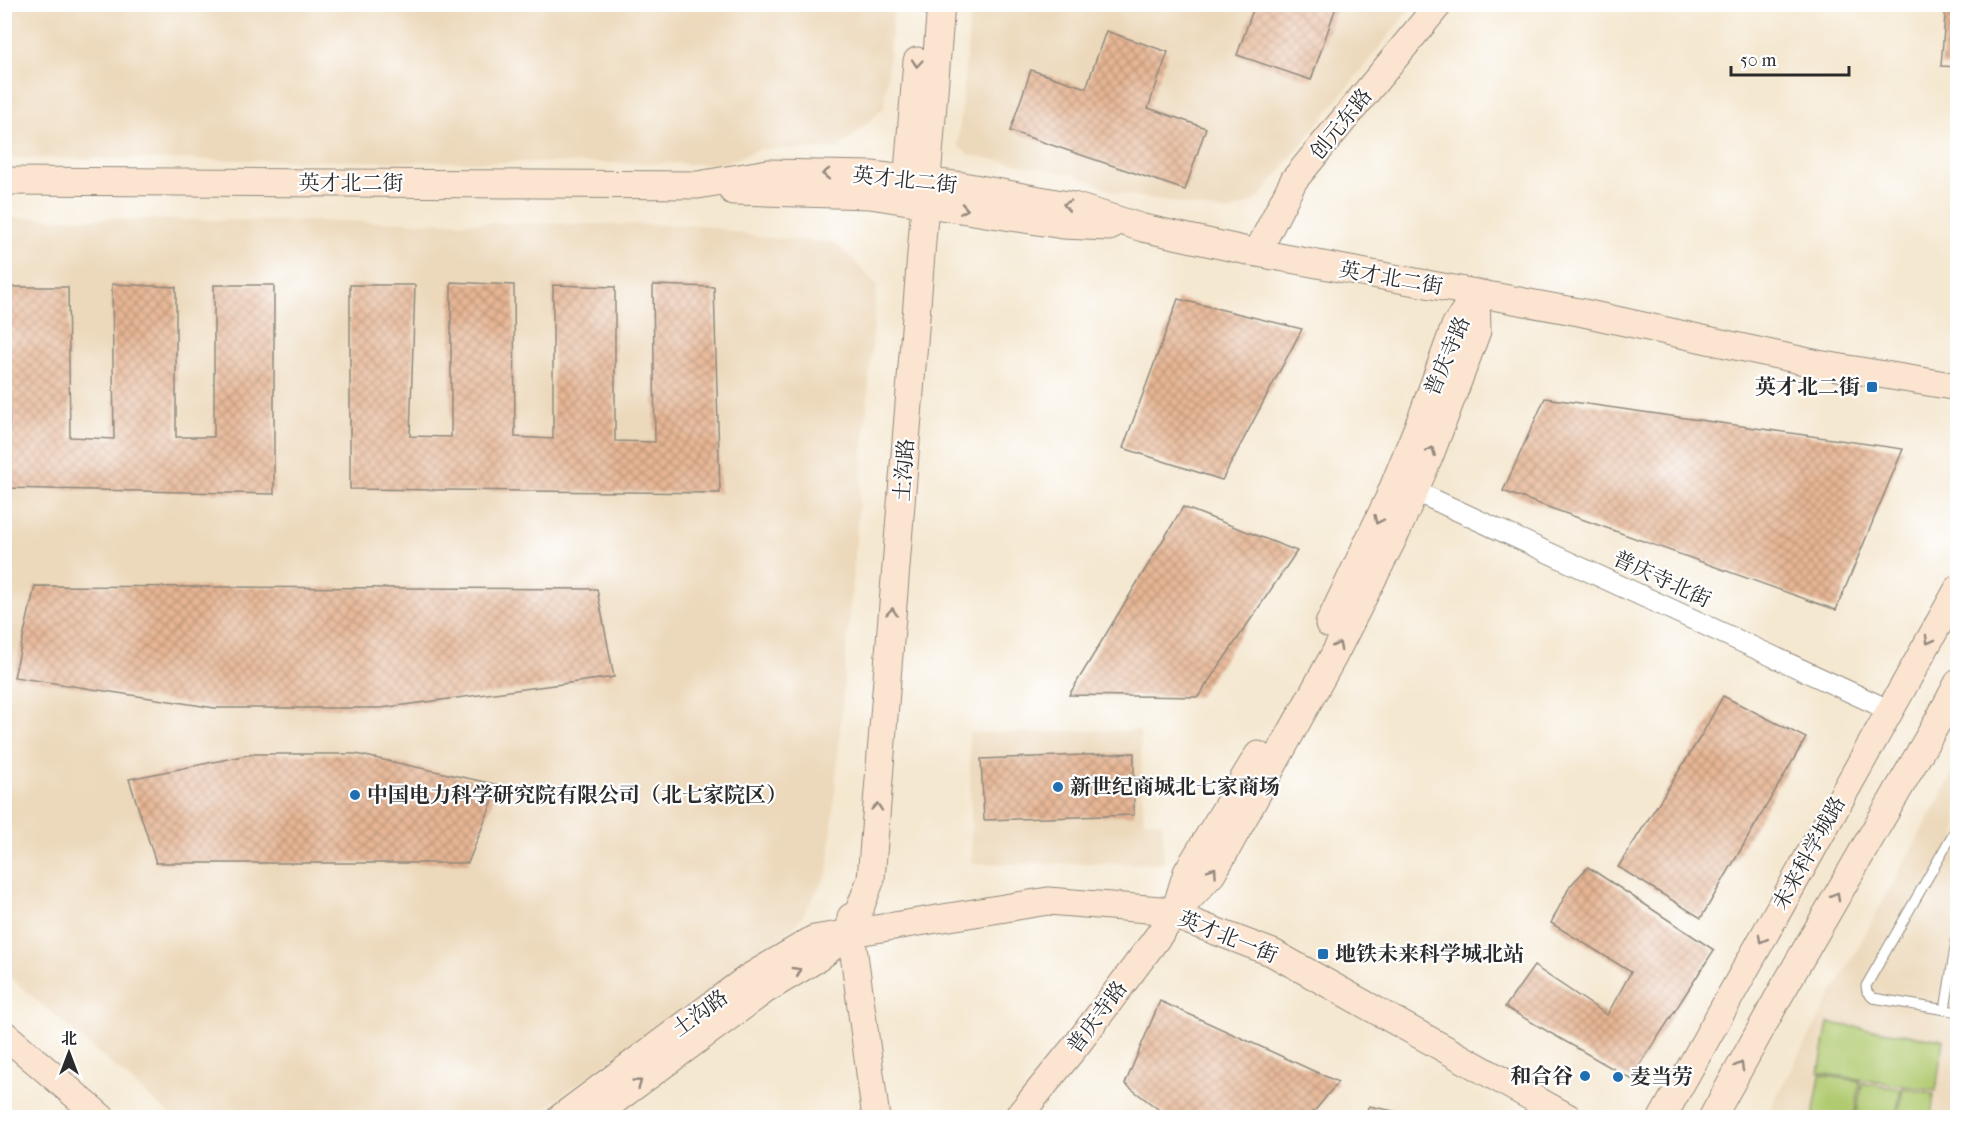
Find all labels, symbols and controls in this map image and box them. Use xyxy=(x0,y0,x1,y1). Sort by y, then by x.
scale bar xyxy=(1731,39,1850,77)
text: 50 m xyxy=(1740,50,1777,71)
one-way arrow xyxy=(911,58,924,67)
street label: 创元东路 xyxy=(1305,84,1377,164)
street label: 英才北二街 xyxy=(852,163,958,197)
one-way arrow xyxy=(822,168,831,180)
street label: 英才北二街 xyxy=(299,171,404,195)
one-way arrow xyxy=(1063,199,1073,212)
one-way arrow xyxy=(959,202,969,214)
street label: 英才北二街 xyxy=(1337,257,1445,299)
street label: 普庆寺路 xyxy=(1420,313,1474,399)
place label: 英才北二街 xyxy=(1755,375,1860,399)
marker: 英才北二街 xyxy=(1865,380,1879,394)
street label: 土沟路 xyxy=(890,438,918,502)
one-way arrow xyxy=(1424,447,1437,457)
one-way arrow xyxy=(1374,513,1386,524)
street label: 普庆寺北街 xyxy=(1609,546,1715,612)
one-way arrow xyxy=(885,608,898,617)
one-way arrow xyxy=(1925,634,1936,644)
one-way arrow xyxy=(1331,642,1342,652)
place label: 新世纪商城北七家商场 xyxy=(1070,775,1280,799)
marker: 新世纪商城北七家商场 xyxy=(1051,780,1065,794)
place label: 中国电力科学研究院有限公司（北七家院区） xyxy=(367,783,787,807)
marker: 中国电力科学研究院有限公司（北七家院区） xyxy=(348,788,362,802)
street label: 未来科学城路 xyxy=(1768,792,1850,914)
one-way arrow xyxy=(870,802,883,811)
one-way arrow xyxy=(1205,867,1216,878)
one-way arrow xyxy=(1829,892,1841,902)
street label: 英才北一街 xyxy=(1175,906,1281,968)
one-way arrow xyxy=(1758,932,1769,943)
place label: 地铁未来科学城北站 xyxy=(1335,942,1524,966)
marker: 地铁未来科学城北站 xyxy=(1316,947,1330,961)
one-way arrow xyxy=(791,966,801,978)
street label: 普庆寺路 xyxy=(1062,976,1132,1058)
street label: 土沟路 xyxy=(667,985,733,1041)
north arrow xyxy=(39,1023,99,1083)
text: 北 xyxy=(61,1029,77,1048)
one-way arrow xyxy=(1733,1062,1744,1072)
place label: 和合谷 xyxy=(1510,1064,1573,1088)
place label: 麦当劳 xyxy=(1630,1065,1693,1089)
marker: 和合谷 xyxy=(1578,1069,1592,1083)
marker: 麦当劳 xyxy=(1611,1070,1625,1084)
one-way arrow xyxy=(632,1079,643,1090)

